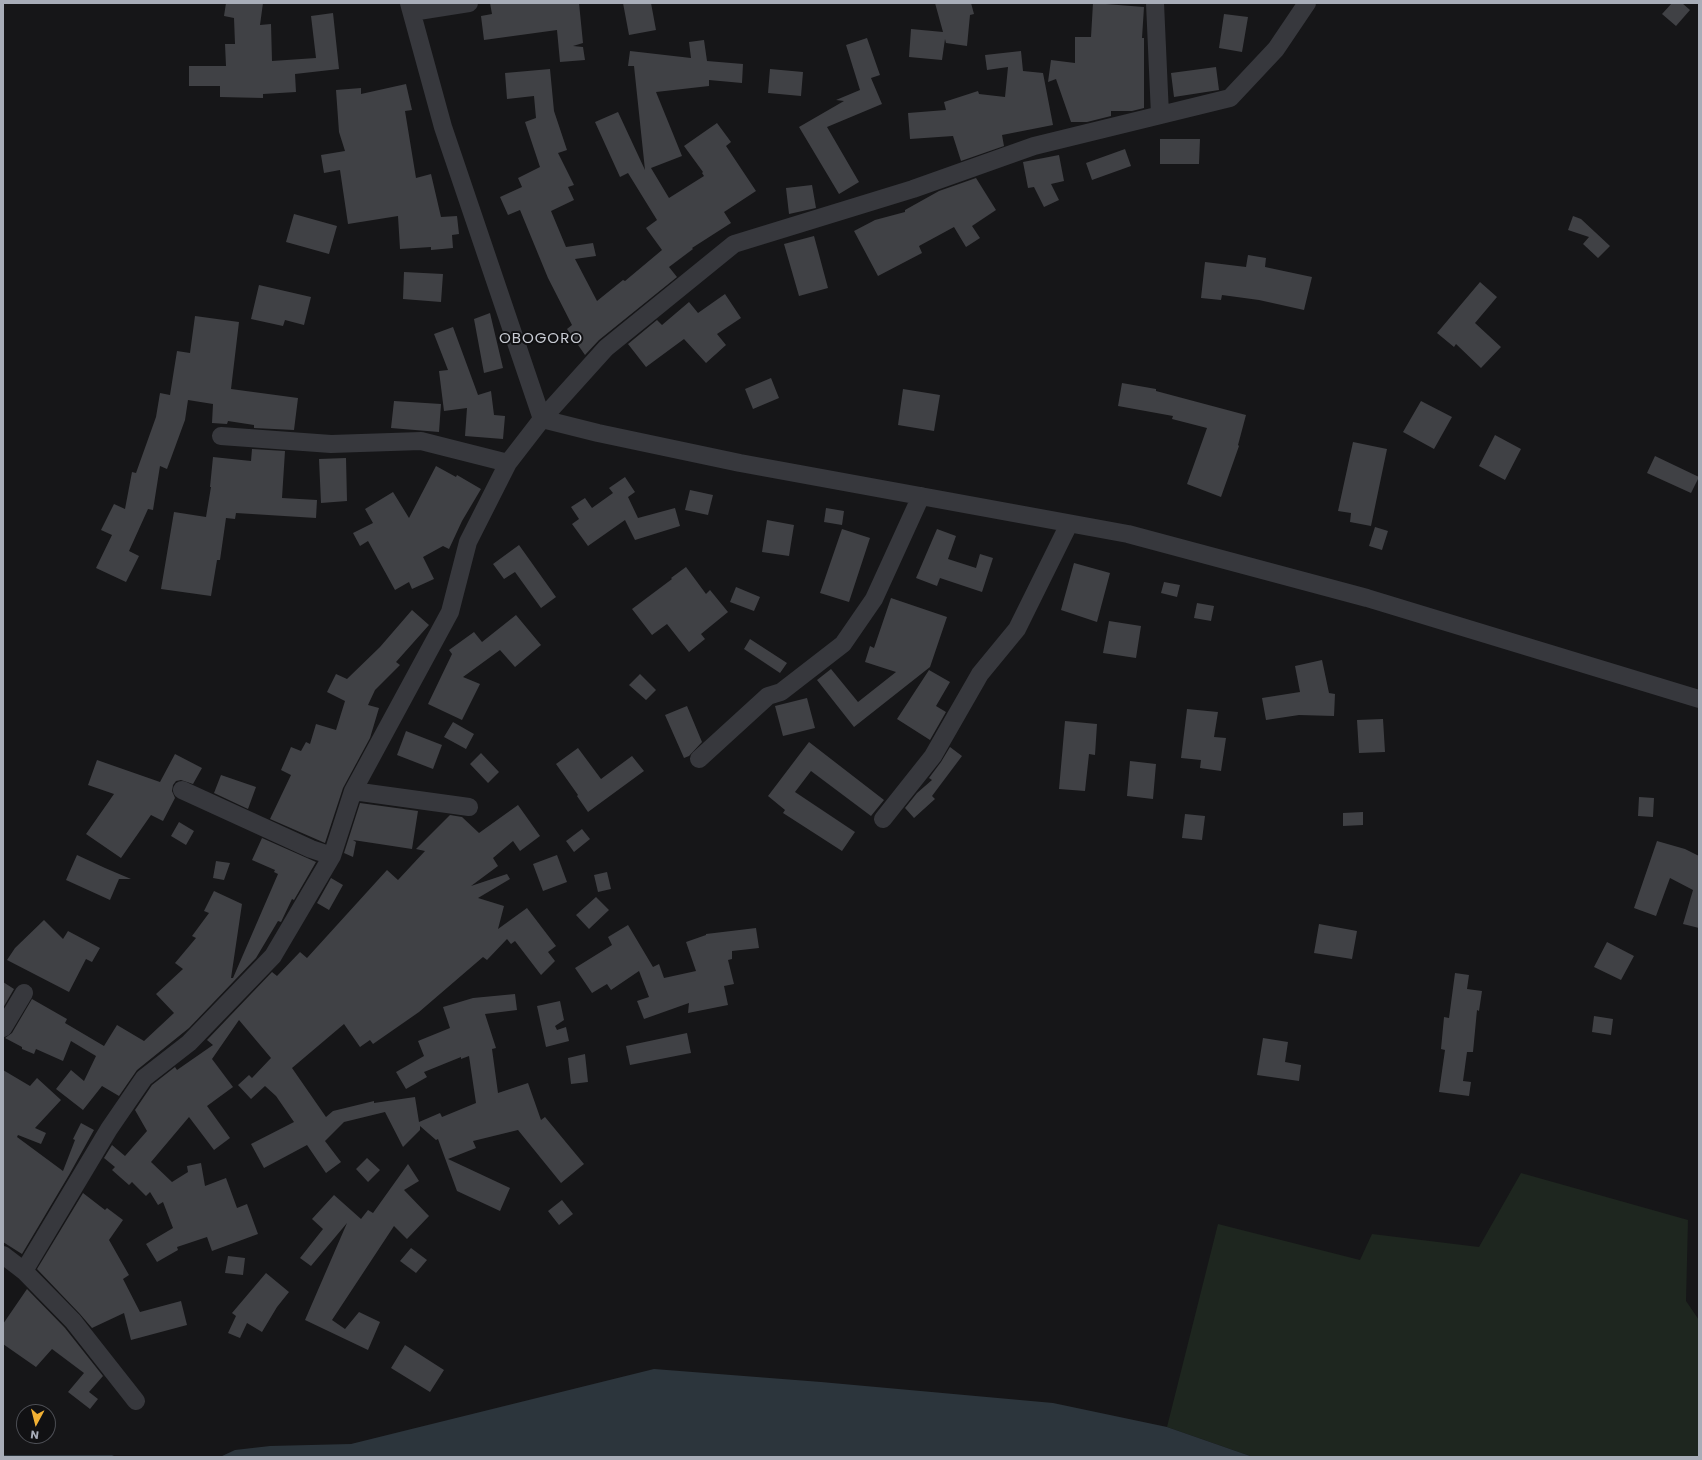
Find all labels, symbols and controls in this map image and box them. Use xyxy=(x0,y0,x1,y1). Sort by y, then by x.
district label: OBOGORO xyxy=(499,330,583,348)
north arrow xyxy=(16,1404,56,1444)
text: N xyxy=(30,1426,40,1443)

